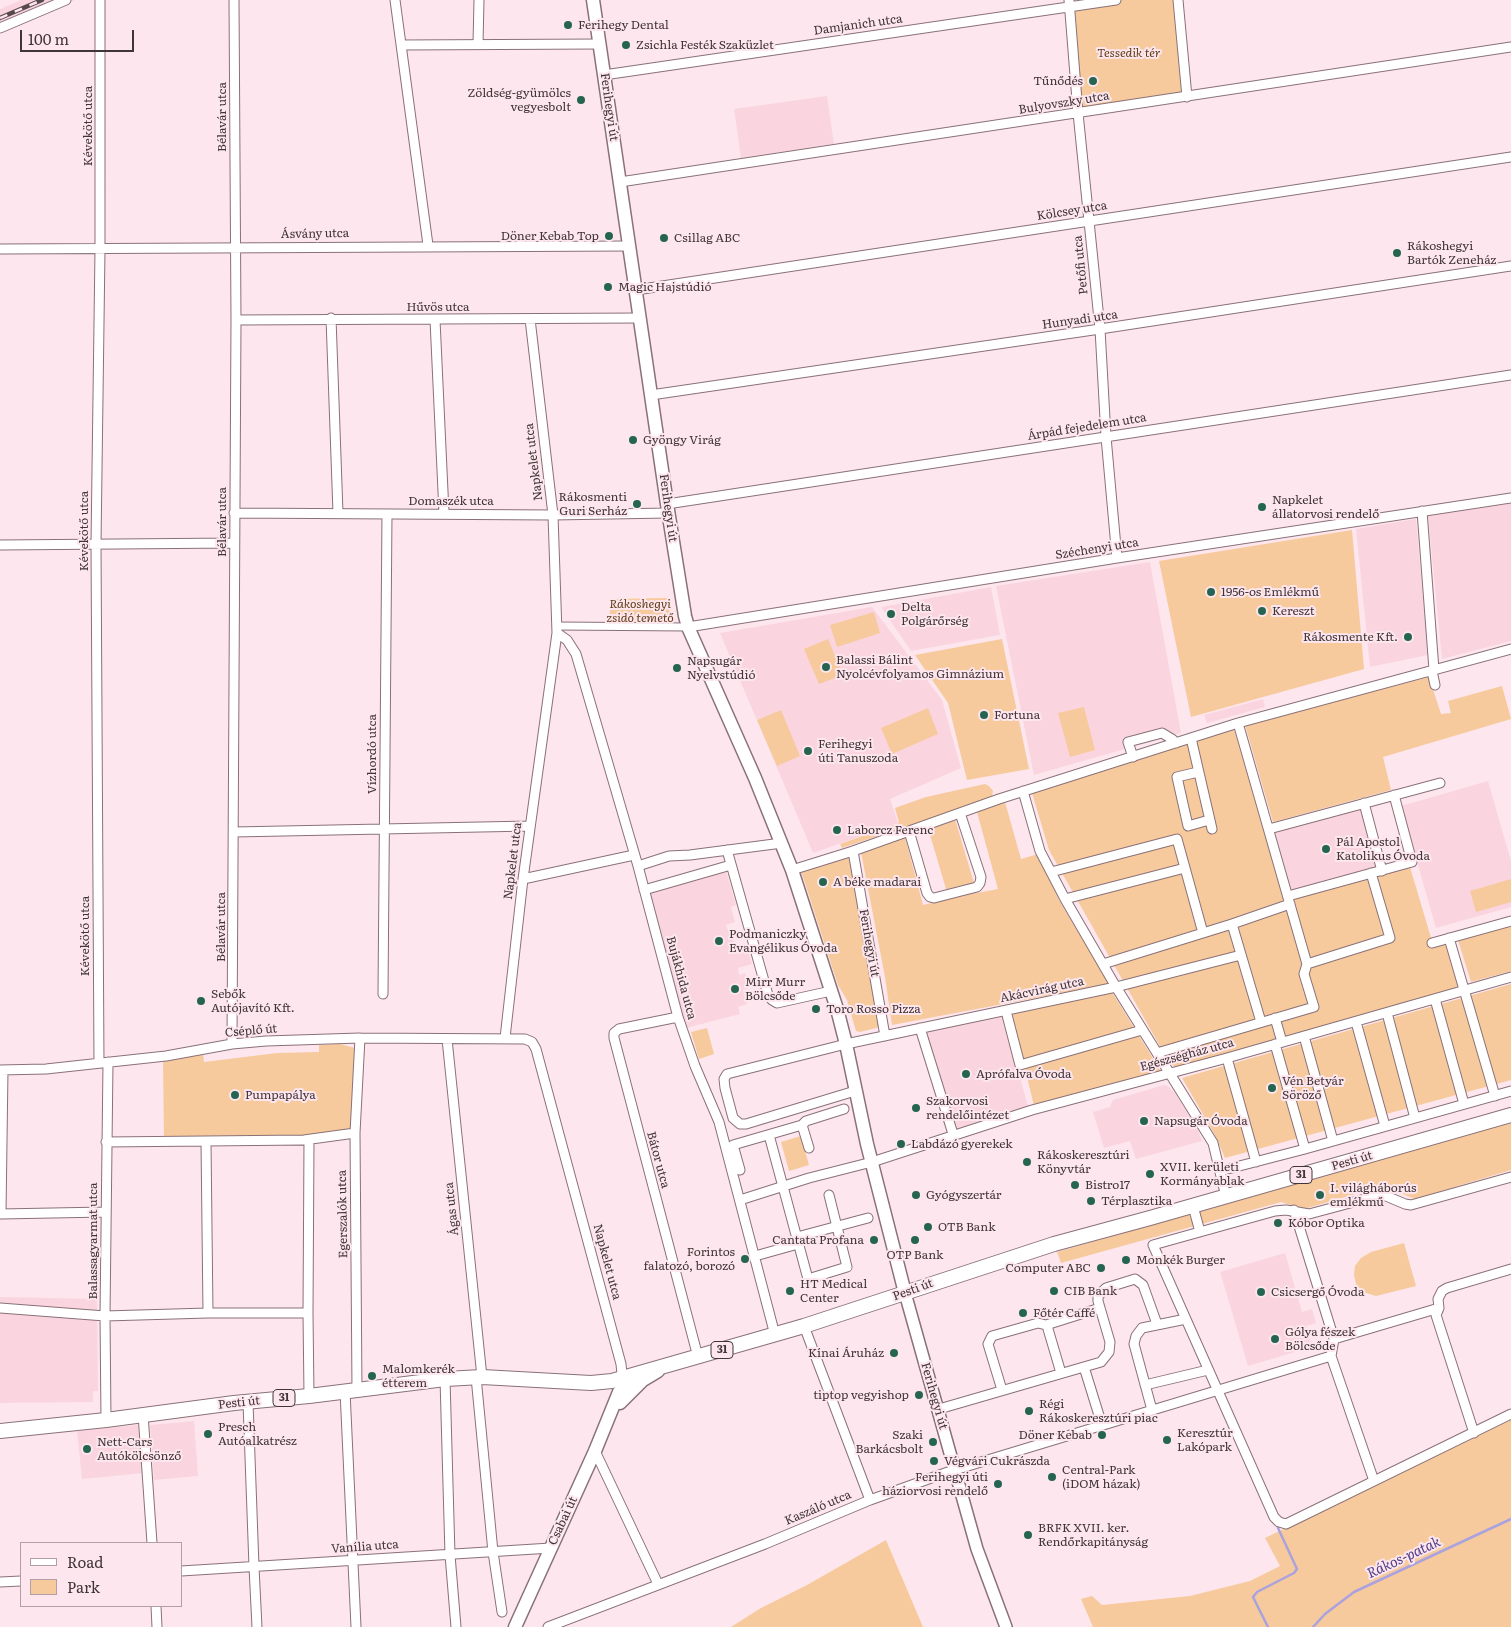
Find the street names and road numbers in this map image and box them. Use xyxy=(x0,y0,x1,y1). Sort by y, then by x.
street label: Damjanich utca xyxy=(813,12,903,38)
street label: Ferihegyi út xyxy=(597,72,621,142)
street label: Bélavár utca xyxy=(215,82,229,152)
street label: Kévekötő utca xyxy=(81,86,95,166)
street label: Bulyovszky utca xyxy=(1018,89,1110,117)
street label: Kölcsey utca xyxy=(1036,198,1108,224)
street label: Ásvány utca xyxy=(281,226,349,242)
street label: Petőfi utca xyxy=(1071,235,1091,295)
street label: Hűvös utca xyxy=(406,300,470,314)
street label: Hunyadi utca xyxy=(1041,308,1119,332)
street label: Árpád fejedelem utca xyxy=(1026,410,1148,444)
street label: Napkelet utca xyxy=(522,422,546,502)
street label: Ferihegyi út xyxy=(656,473,680,543)
street label: Bélavár utca xyxy=(215,487,229,557)
street label: Kévekötő utca xyxy=(77,491,91,571)
street label: Domaszék utca xyxy=(408,494,494,508)
street label: Széchenyi utca xyxy=(1054,535,1140,563)
street label: Vízhordó utca xyxy=(365,714,379,794)
street label: Napkelet utca xyxy=(501,821,525,901)
street label: Bélavár utca xyxy=(214,892,228,962)
street label: Kévekötő utca xyxy=(78,896,92,976)
street label: Ferihegyi út xyxy=(856,908,882,978)
street label: Bujákhida utca xyxy=(663,935,699,1021)
street label: Akácvirág utca xyxy=(999,974,1085,1006)
street label: Cséplő út xyxy=(224,1022,278,1040)
street label: Egészségház utca xyxy=(1138,1036,1236,1074)
street label: Bátor utca xyxy=(643,1130,673,1190)
street label: Pesti út xyxy=(1330,1148,1374,1174)
road number: 31 xyxy=(1290,1166,1312,1184)
street label: Egerszalók utca xyxy=(335,1170,351,1258)
street label: Ágas utca xyxy=(442,1181,462,1237)
street label: Balassagyarmat utca xyxy=(86,1182,100,1300)
street label: Napkelet utca xyxy=(590,1223,624,1301)
street label: Pesti út xyxy=(891,1276,935,1304)
road number: 31 xyxy=(711,1342,733,1358)
street label: Ferihegyi út xyxy=(918,1361,950,1431)
road number: 31 xyxy=(273,1390,295,1406)
street label: Pesti út xyxy=(217,1394,261,1412)
street label: Kaszáló utca xyxy=(783,1488,853,1528)
street label: Csabai út xyxy=(545,1494,581,1548)
street label: Vanília utca xyxy=(331,1537,399,1557)

